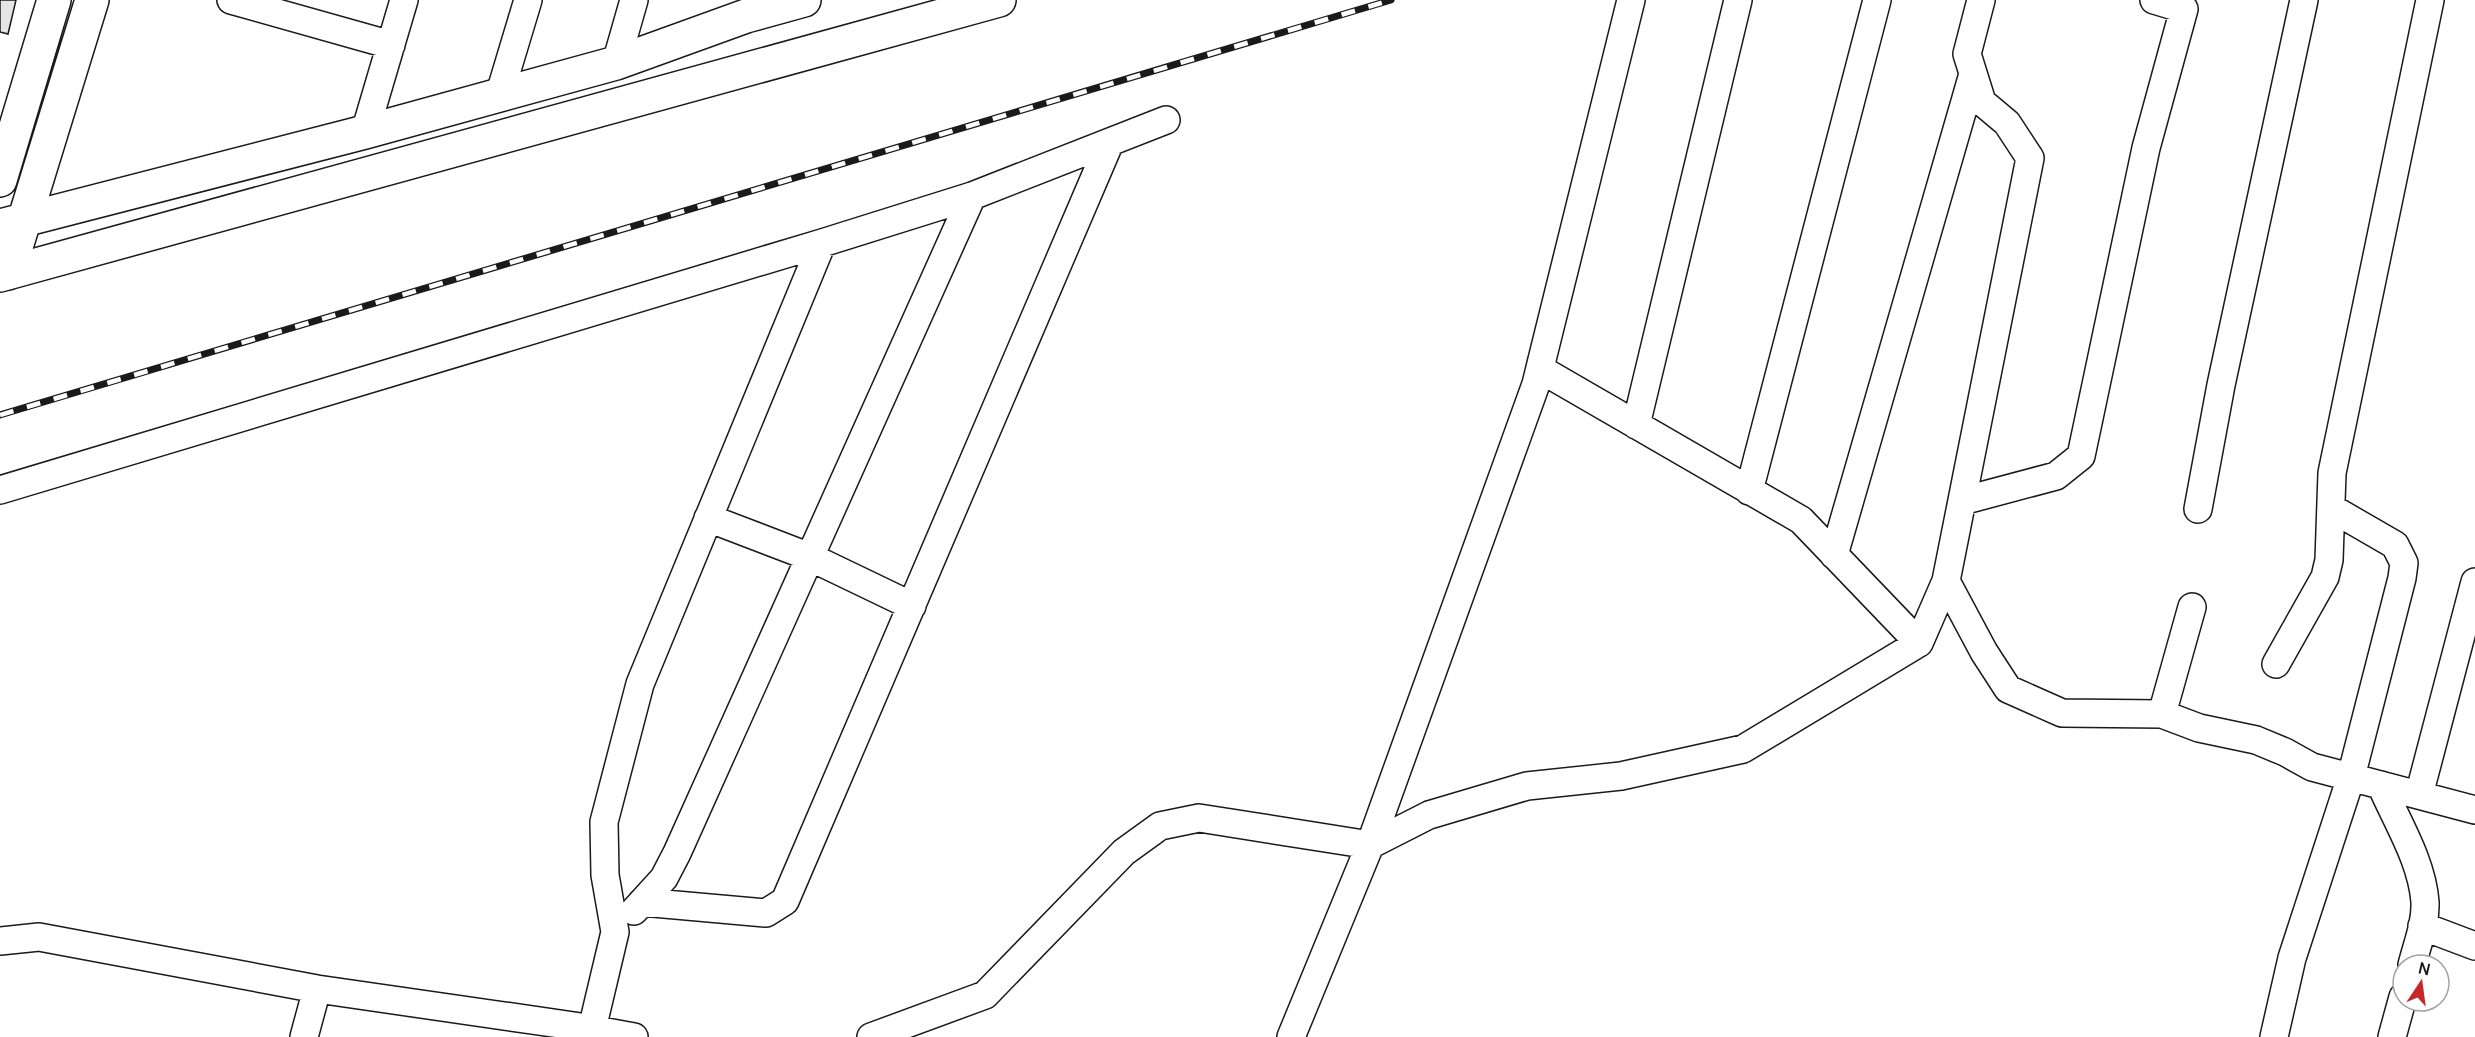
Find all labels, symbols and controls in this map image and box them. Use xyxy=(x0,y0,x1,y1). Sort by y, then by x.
north arrow xyxy=(2391,953,2451,1013)
text: N xyxy=(2416,956,2432,980)

